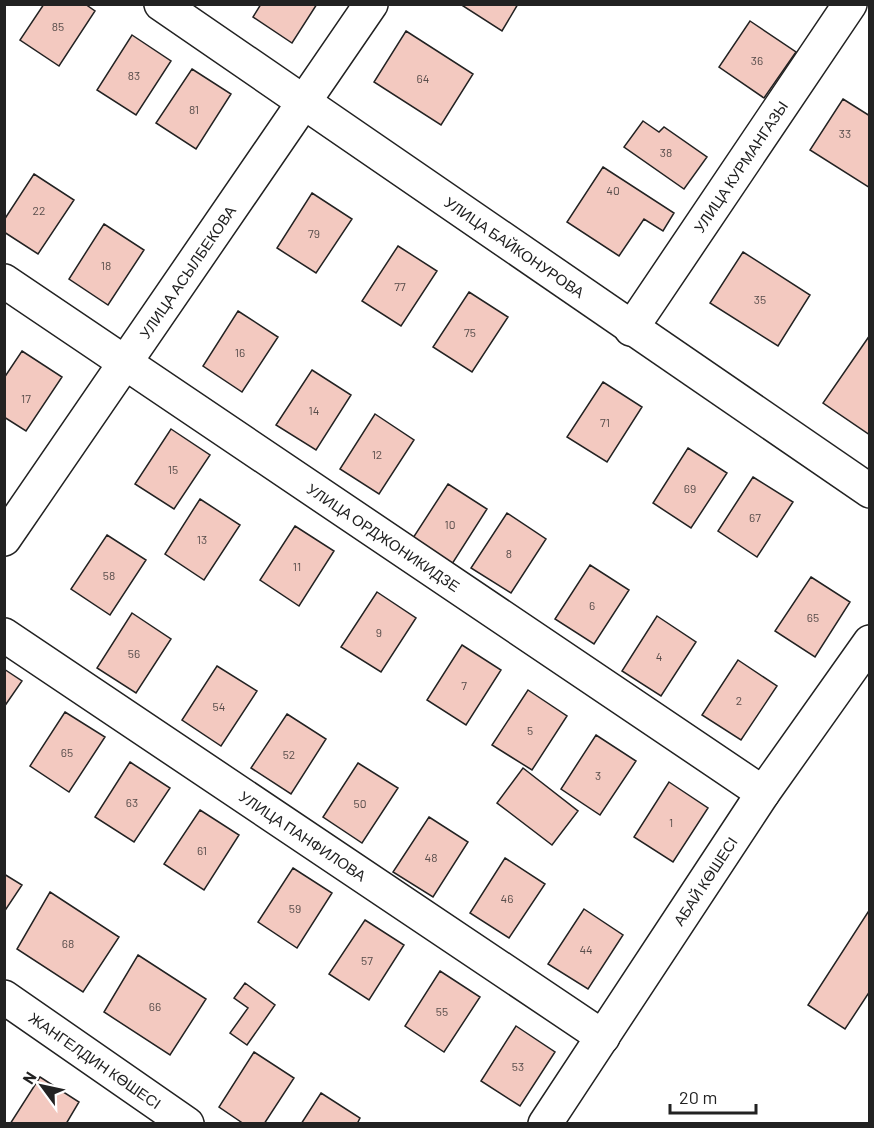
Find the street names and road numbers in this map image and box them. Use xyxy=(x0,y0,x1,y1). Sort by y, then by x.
street label: УЛИЦА КУРМАНГАЗЫ xyxy=(690,97,791,236)
street label: УЛИЦА БАЙКОНУРОВА xyxy=(441,193,588,301)
street label: УЛИЦА АСЫЛБЕКОВА xyxy=(135,202,239,342)
street label: УЛИЦА ОРДЖОНИКИДЗЕ xyxy=(304,479,463,595)
street label: УЛИЦА ПАНФИЛОВА xyxy=(236,787,370,885)
street label: АБАЙ КӨШЕСІ xyxy=(669,833,741,929)
street label: ЖАНГЕЛДИН КӨШЕСІ xyxy=(26,1008,165,1112)

